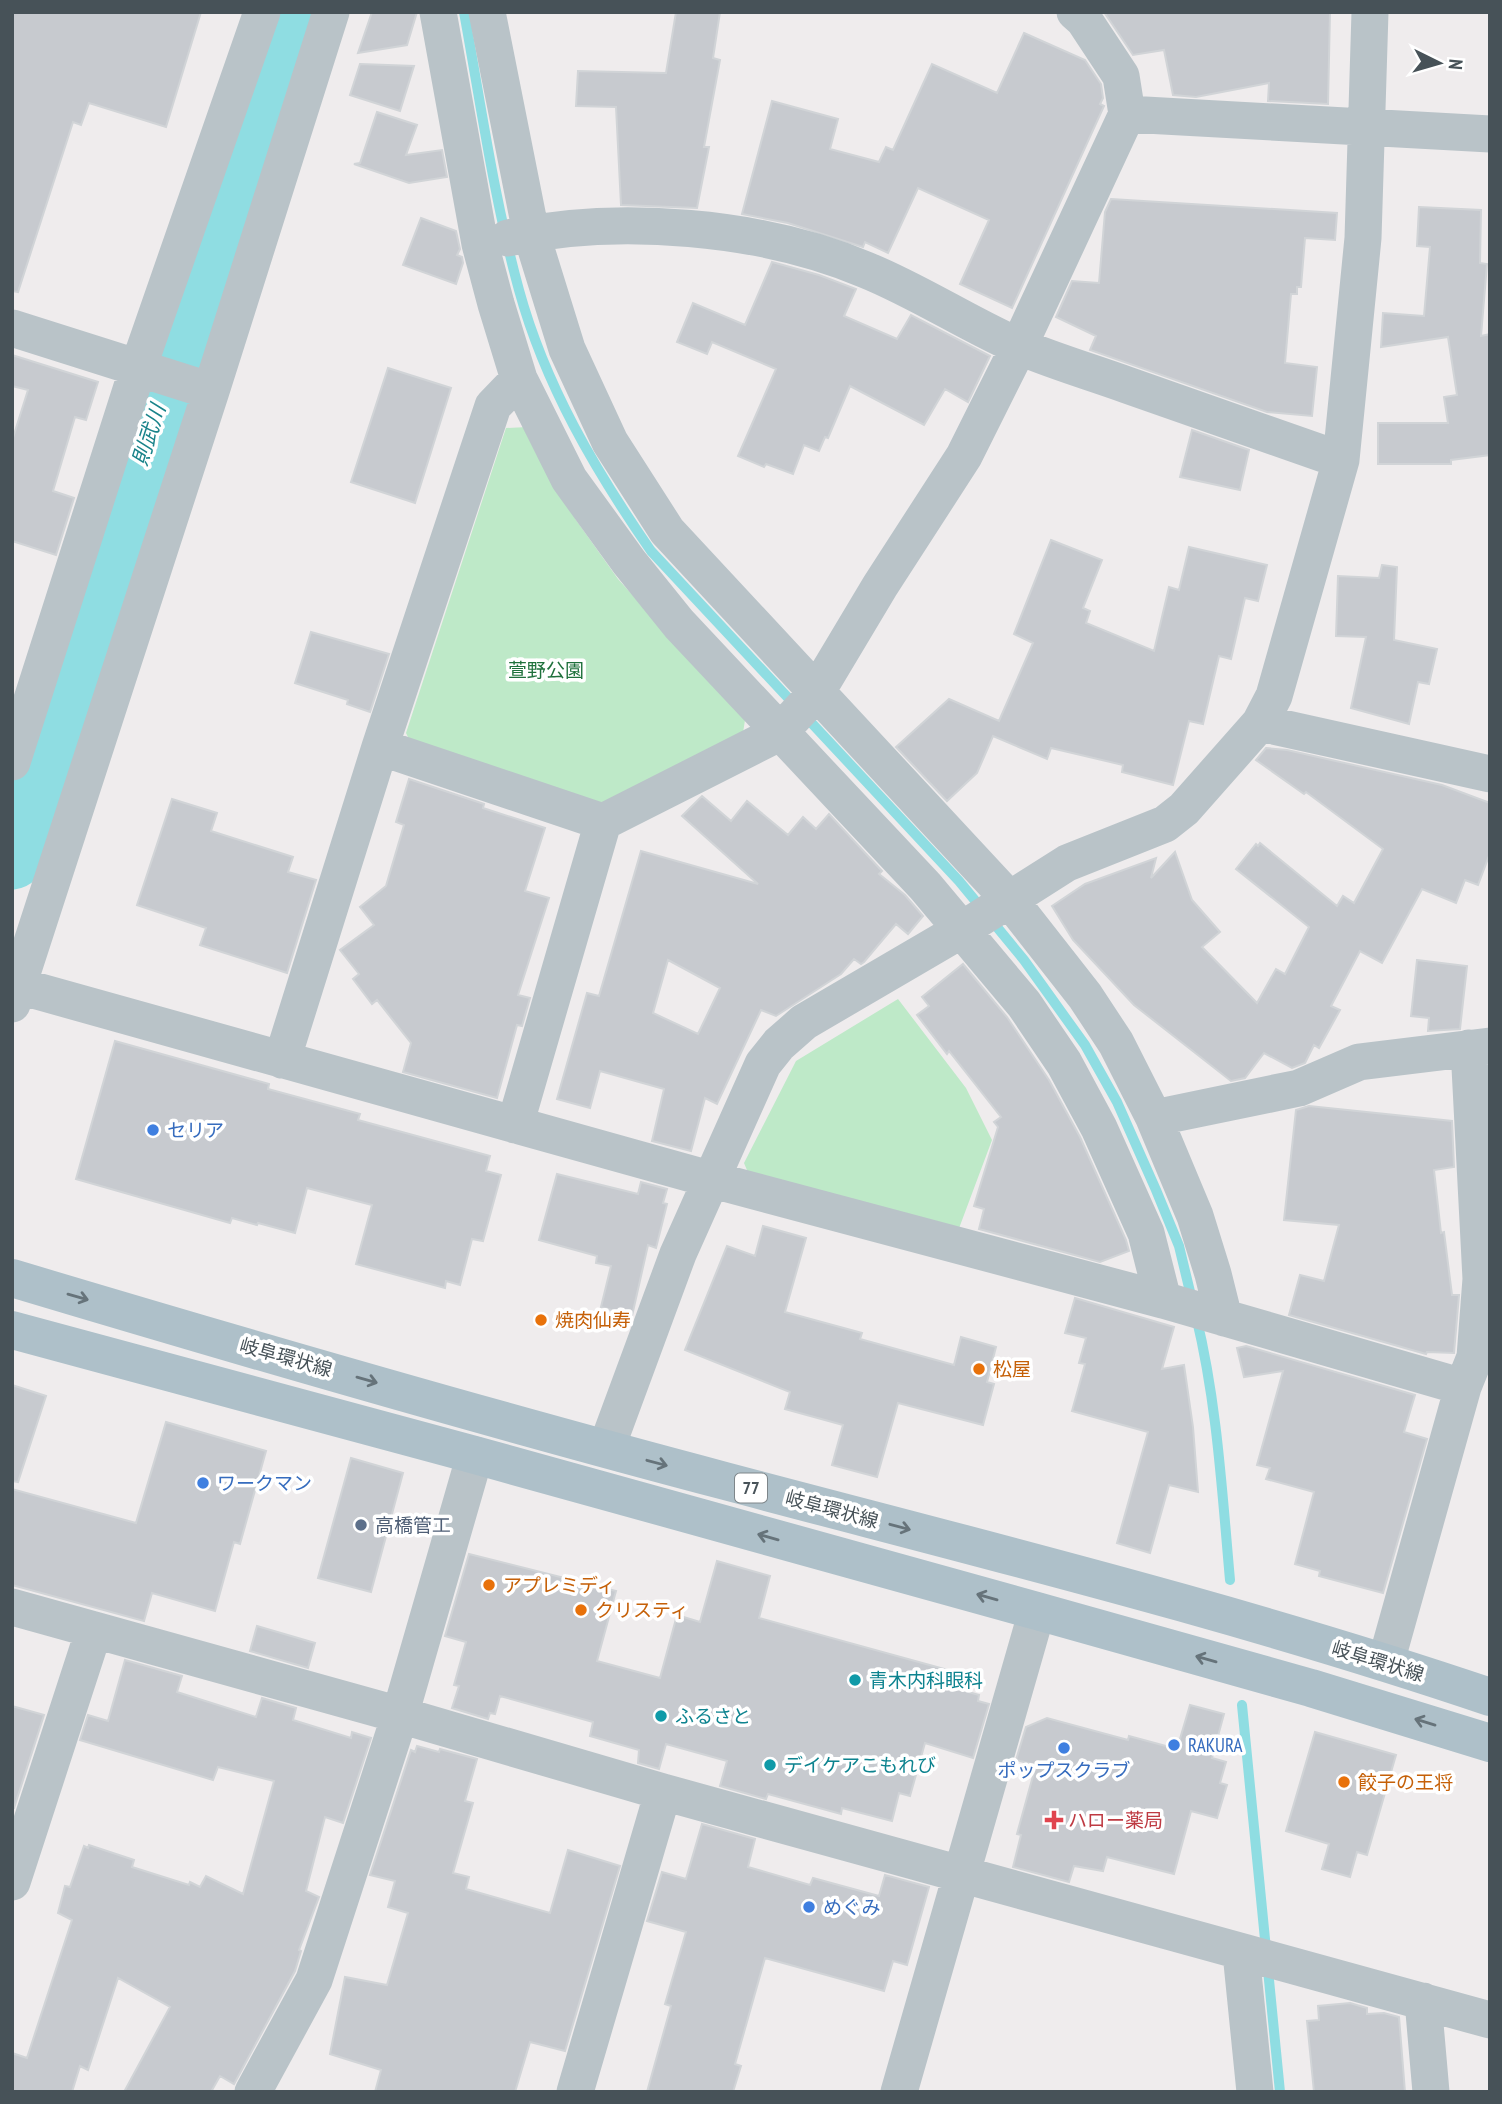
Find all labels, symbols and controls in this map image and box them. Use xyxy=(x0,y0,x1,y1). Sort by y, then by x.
north arrow xyxy=(1404,28,1474,98)
text: N xyxy=(1444,58,1468,71)
water label: 則武川 xyxy=(126,399,172,469)
park label: 萱野公園 xyxy=(508,658,584,682)
place label: セリア xyxy=(167,1118,224,1142)
marker: セリア xyxy=(145,1122,161,1138)
one-way arrow xyxy=(66,1291,89,1304)
place label: 焼肉仙寿 xyxy=(555,1308,631,1332)
marker: 焼肉仙寿 xyxy=(533,1312,549,1328)
street label: 岐阜環状線 xyxy=(237,1332,335,1382)
place label: 松屋 xyxy=(993,1357,1031,1381)
marker: 松屋 xyxy=(971,1361,987,1377)
one-way arrow xyxy=(356,1375,378,1388)
one-way arrow xyxy=(645,1457,667,1470)
place label: ワークマン xyxy=(217,1471,312,1495)
road number: 77 xyxy=(735,1474,767,1503)
marker: ワークマン xyxy=(195,1475,211,1491)
street label: 岐阜環状線 xyxy=(783,1485,881,1533)
place label: 高橋管工 xyxy=(375,1513,451,1537)
marker: 高橋管工 xyxy=(353,1517,369,1533)
one-way arrow xyxy=(888,1521,911,1534)
one-way arrow xyxy=(757,1529,779,1542)
place label: アプレミディ xyxy=(503,1573,616,1597)
marker: アプレミディ xyxy=(481,1577,497,1593)
one-way arrow xyxy=(976,1590,998,1603)
place label: クリスティ xyxy=(595,1598,689,1622)
marker: クリスティ xyxy=(573,1602,589,1618)
street label: 岐阜環状線 xyxy=(1329,1636,1427,1686)
one-way arrow xyxy=(1195,1651,1217,1664)
place label: 青木内科眼科 xyxy=(869,1668,983,1692)
marker: 青木内科眼科 xyxy=(847,1672,863,1688)
place label: ふるさと xyxy=(675,1704,751,1728)
marker: ふるさと xyxy=(653,1708,669,1724)
one-way arrow xyxy=(1414,1714,1436,1727)
place label: RAKURA xyxy=(1188,1733,1243,1757)
marker: RAKURA xyxy=(1166,1737,1182,1753)
marker: ポップスクラブ xyxy=(1056,1740,1072,1756)
place label: デイケアこもれび xyxy=(784,1753,936,1777)
marker: デイケアこもれび xyxy=(762,1757,778,1773)
place label: ポップスクラブ xyxy=(997,1758,1131,1782)
place label: 餃子の王将 xyxy=(1358,1770,1453,1794)
marker: 餃子の王将 xyxy=(1336,1774,1352,1790)
place label: ハロー薬局 xyxy=(1068,1808,1163,1832)
marker: ハロー薬局 xyxy=(1046,1812,1062,1828)
place label: めぐみ xyxy=(823,1895,881,1919)
marker: めぐみ xyxy=(801,1899,817,1915)

